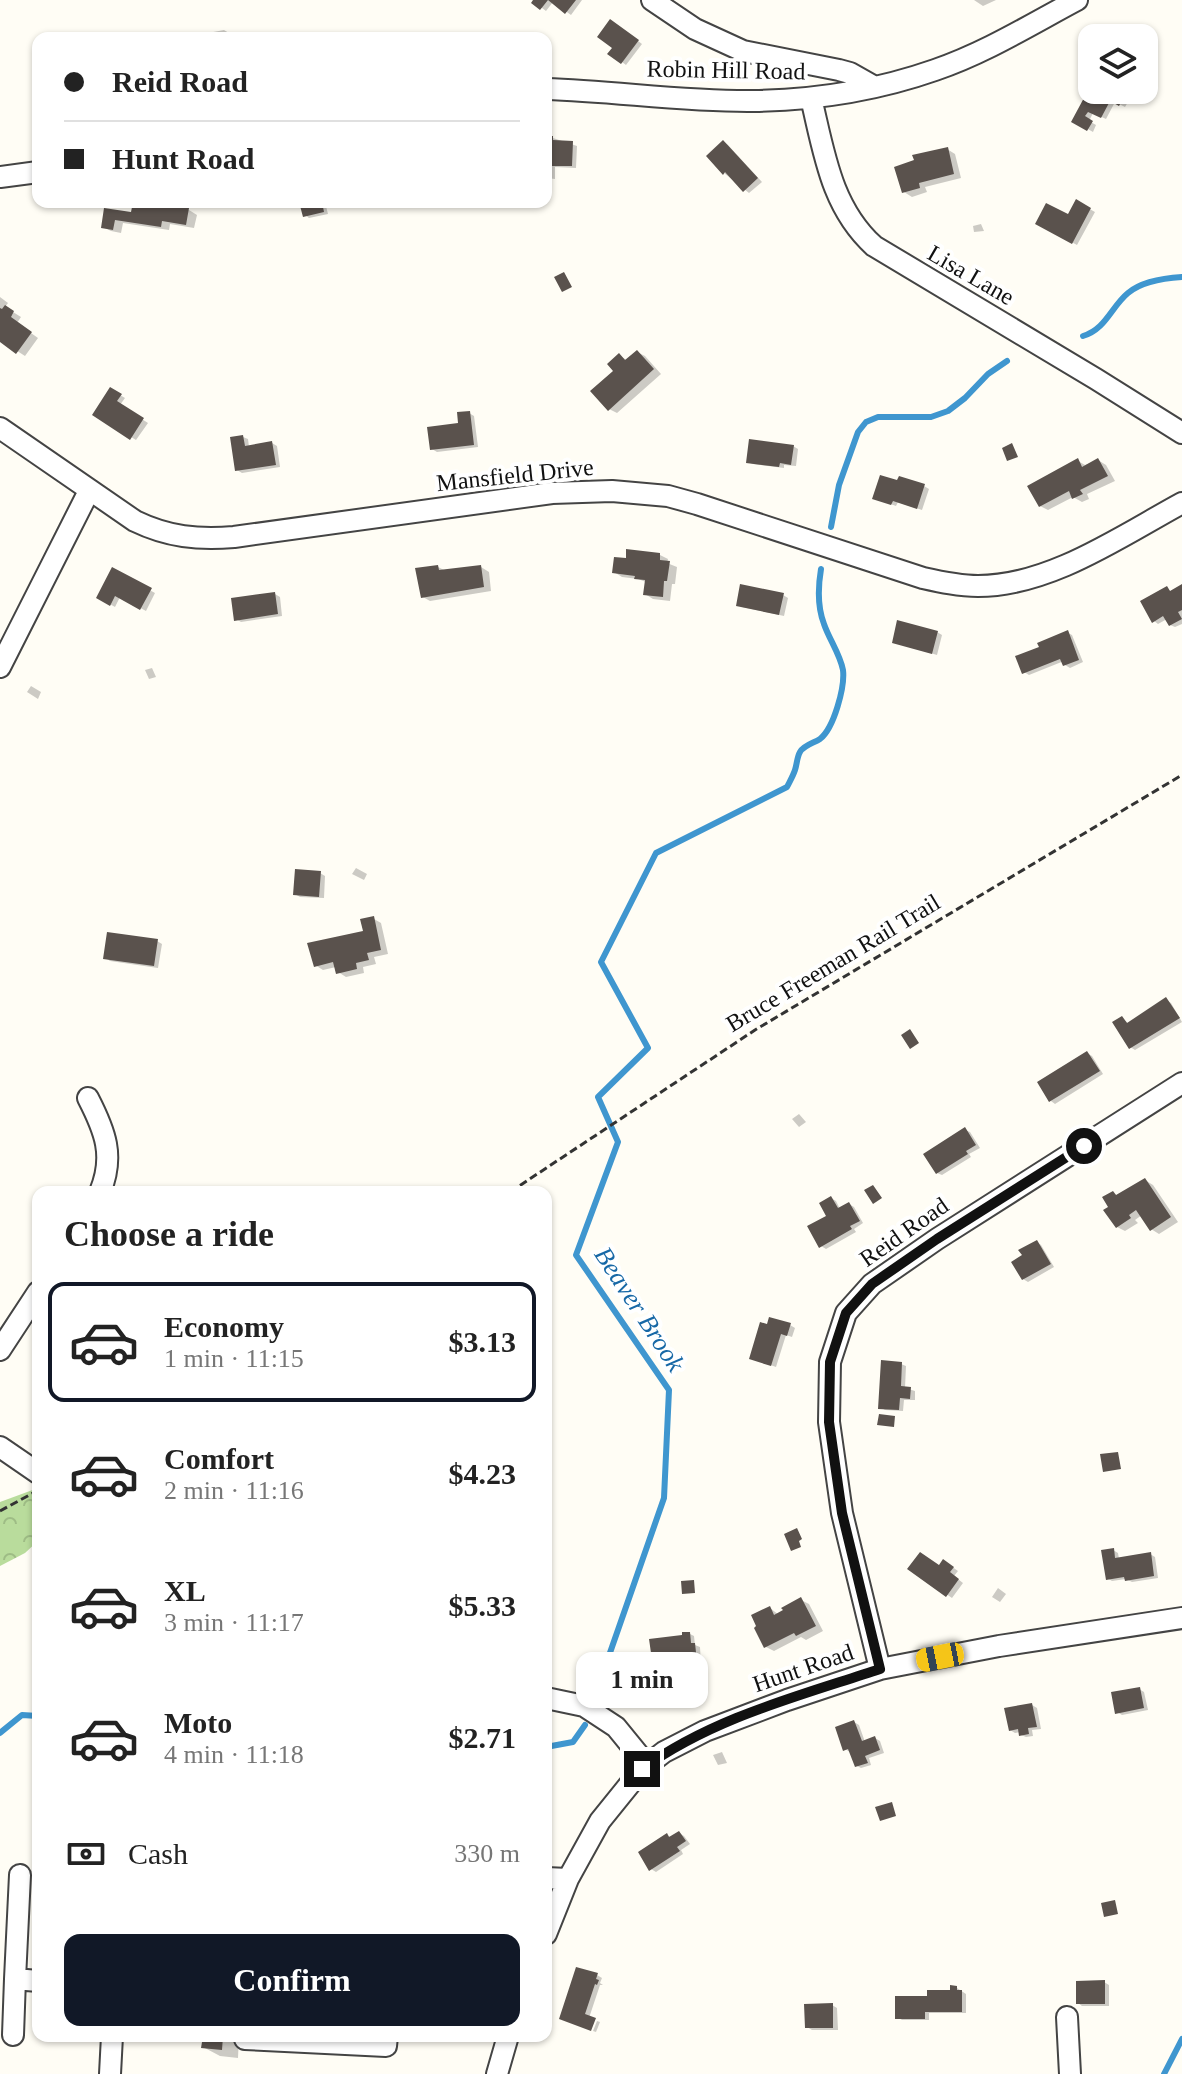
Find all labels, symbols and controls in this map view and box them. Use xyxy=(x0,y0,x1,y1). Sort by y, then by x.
map controls xyxy=(1078,24,1158,104)
button: layers xyxy=(1078,24,1158,104)
street label: Robin Hill Road xyxy=(646,56,806,84)
text: Reid Road xyxy=(112,65,248,98)
text: Hunt Road xyxy=(112,142,255,175)
street label: Lisa Lane xyxy=(923,240,1019,310)
street label: Mansfield Drive xyxy=(435,454,595,496)
street label: Bruce Freeman Rail Trail xyxy=(721,889,945,1037)
route start xyxy=(1066,1128,1102,1164)
street label: Reid Road xyxy=(855,1192,953,1272)
text: Choose a ride xyxy=(64,1214,274,1254)
water label: Beaver Brook xyxy=(589,1242,691,1377)
icon: car xyxy=(68,1306,140,1378)
text: Economy xyxy=(164,1310,284,1343)
text: $3.13 xyxy=(449,1325,516,1358)
text: 1 min · 11:15 xyxy=(164,1344,304,1373)
icon: car xyxy=(68,1438,140,1510)
text: Comfort xyxy=(164,1442,274,1475)
text: $4.23 xyxy=(449,1457,516,1490)
text: 2 min · 11:16 xyxy=(164,1476,304,1505)
icon: car xyxy=(68,1570,140,1642)
text: XL xyxy=(164,1574,206,1607)
text: $5.33 xyxy=(449,1589,516,1622)
text: 3 min · 11:17 xyxy=(164,1608,304,1637)
street label: Hunt Road xyxy=(749,1639,857,1697)
car xyxy=(914,1641,966,1673)
callout: 1 min xyxy=(576,1653,708,1709)
text: 1 min xyxy=(611,1665,673,1694)
icon: car xyxy=(68,1702,140,1774)
text: Moto xyxy=(164,1706,232,1739)
text: $2.71 xyxy=(449,1721,516,1754)
text: 4 min · 11:18 xyxy=(164,1740,304,1769)
route end xyxy=(624,1751,660,1787)
icon: cash xyxy=(64,1832,108,1876)
text: Cash xyxy=(128,1837,188,1870)
text: 330 m xyxy=(454,1839,520,1868)
button: Confirm xyxy=(64,1934,520,2026)

